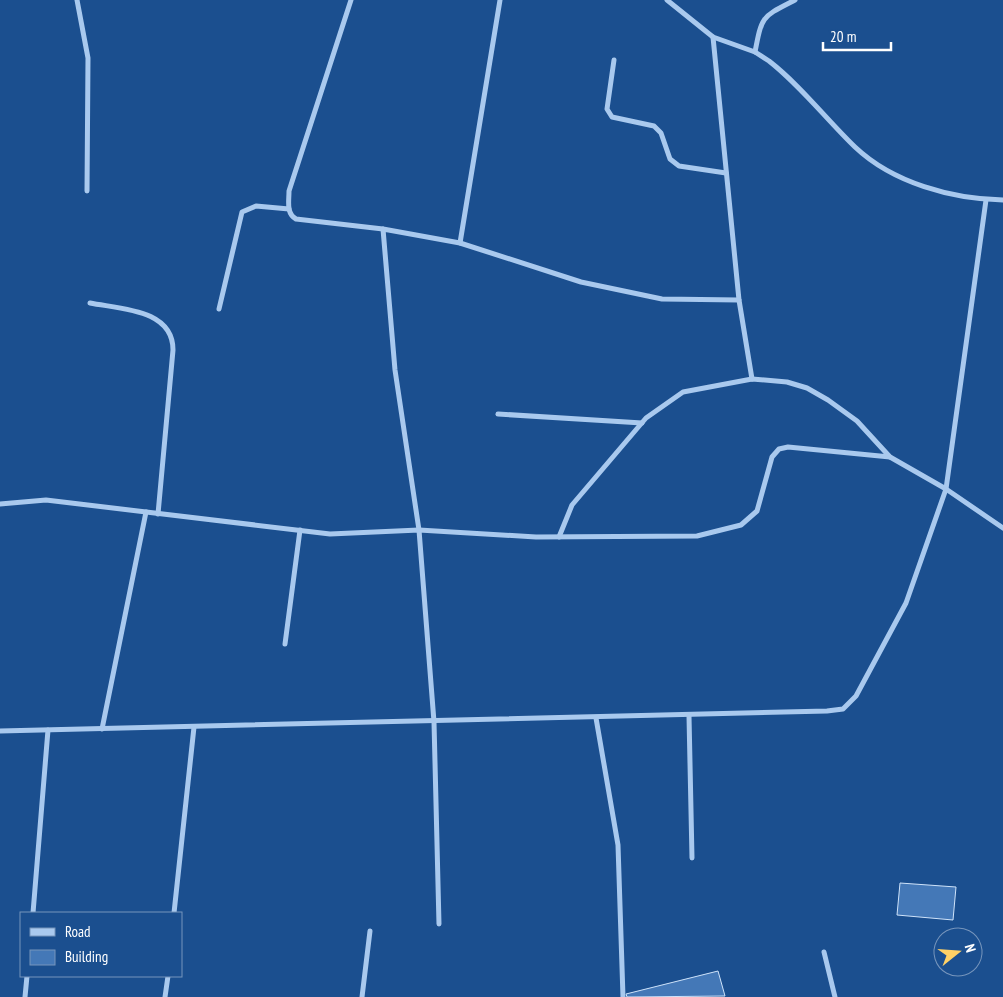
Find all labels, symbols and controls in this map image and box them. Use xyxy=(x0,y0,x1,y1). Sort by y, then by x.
scale bar xyxy=(823,20,890,52)
text: 20 m xyxy=(830,27,856,46)
legend xyxy=(20,912,182,977)
text: Road xyxy=(65,922,91,941)
north arrow xyxy=(933,927,983,977)
text: N xyxy=(961,942,980,954)
text: Building xyxy=(65,947,108,966)

